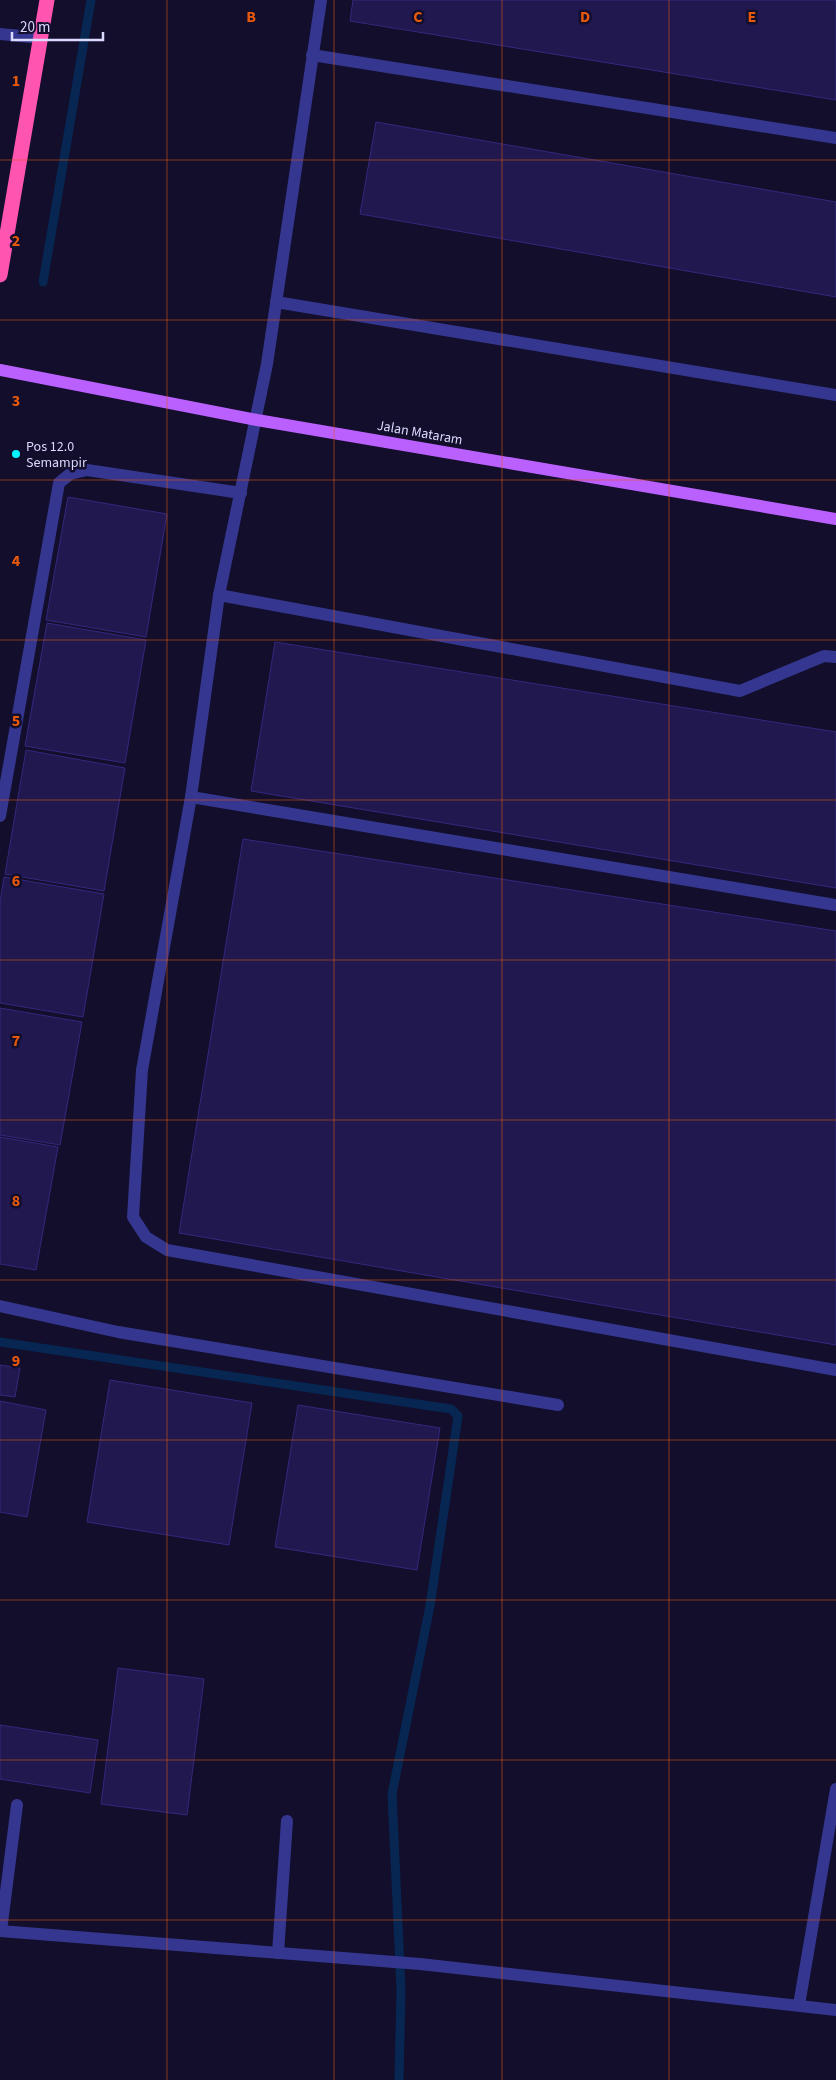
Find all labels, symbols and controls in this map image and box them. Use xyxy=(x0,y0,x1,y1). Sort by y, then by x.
text: B xyxy=(246,6,256,28)
text: C xyxy=(413,6,423,28)
text: D xyxy=(580,6,590,28)
text: E xyxy=(748,6,756,28)
scale bar xyxy=(12,10,104,42)
text: 20 m xyxy=(20,17,50,38)
text: 1 xyxy=(12,70,20,92)
text: 2 xyxy=(12,230,20,252)
text: 3 xyxy=(12,390,20,412)
street label: Jalan Mataram xyxy=(375,416,464,450)
place label: Pos 12.0 Semampir xyxy=(26,437,87,473)
marker: Pos 12.0 Semampir xyxy=(10,448,22,460)
text: 4 xyxy=(12,550,21,572)
text: 5 xyxy=(12,710,20,732)
text: 6 xyxy=(12,870,20,892)
text: 7 xyxy=(12,1030,20,1052)
text: 8 xyxy=(12,1190,20,1212)
text: 9 xyxy=(12,1350,20,1372)

